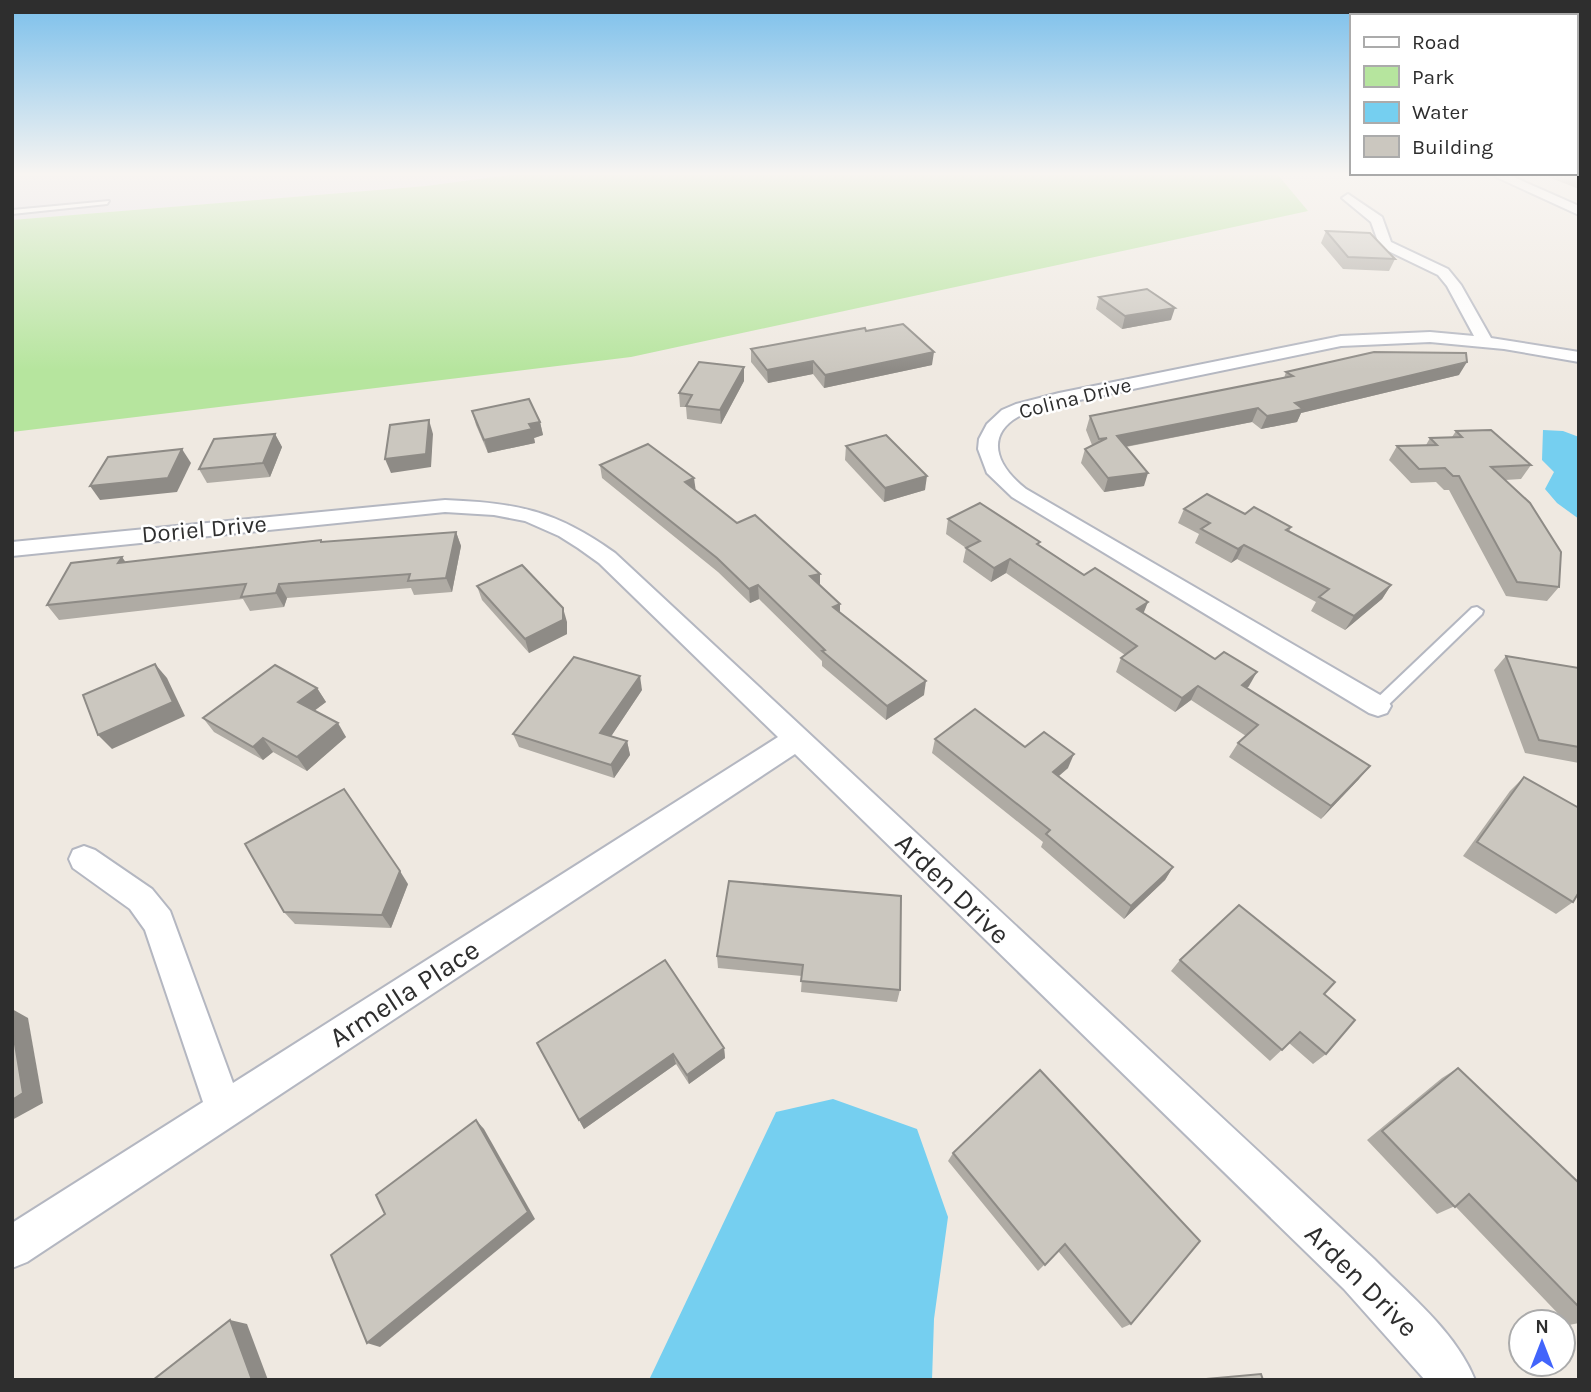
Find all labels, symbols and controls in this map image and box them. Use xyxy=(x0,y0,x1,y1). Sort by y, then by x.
legend xyxy=(1350,14,1577,175)
text: Road xyxy=(1412,30,1460,54)
text: Park xyxy=(1412,65,1455,89)
text: Water xyxy=(1412,100,1468,124)
text: Building xyxy=(1412,135,1493,159)
street label: Colina Drive xyxy=(1016,372,1134,424)
street label: Doriel Drive xyxy=(140,510,268,548)
street label: Arden Drive xyxy=(889,826,1017,951)
street label: Armella Place xyxy=(323,933,485,1054)
street label: Arden Drive xyxy=(1298,1217,1425,1344)
north arrow xyxy=(1507,1308,1577,1378)
text: N xyxy=(1535,1316,1549,1338)

